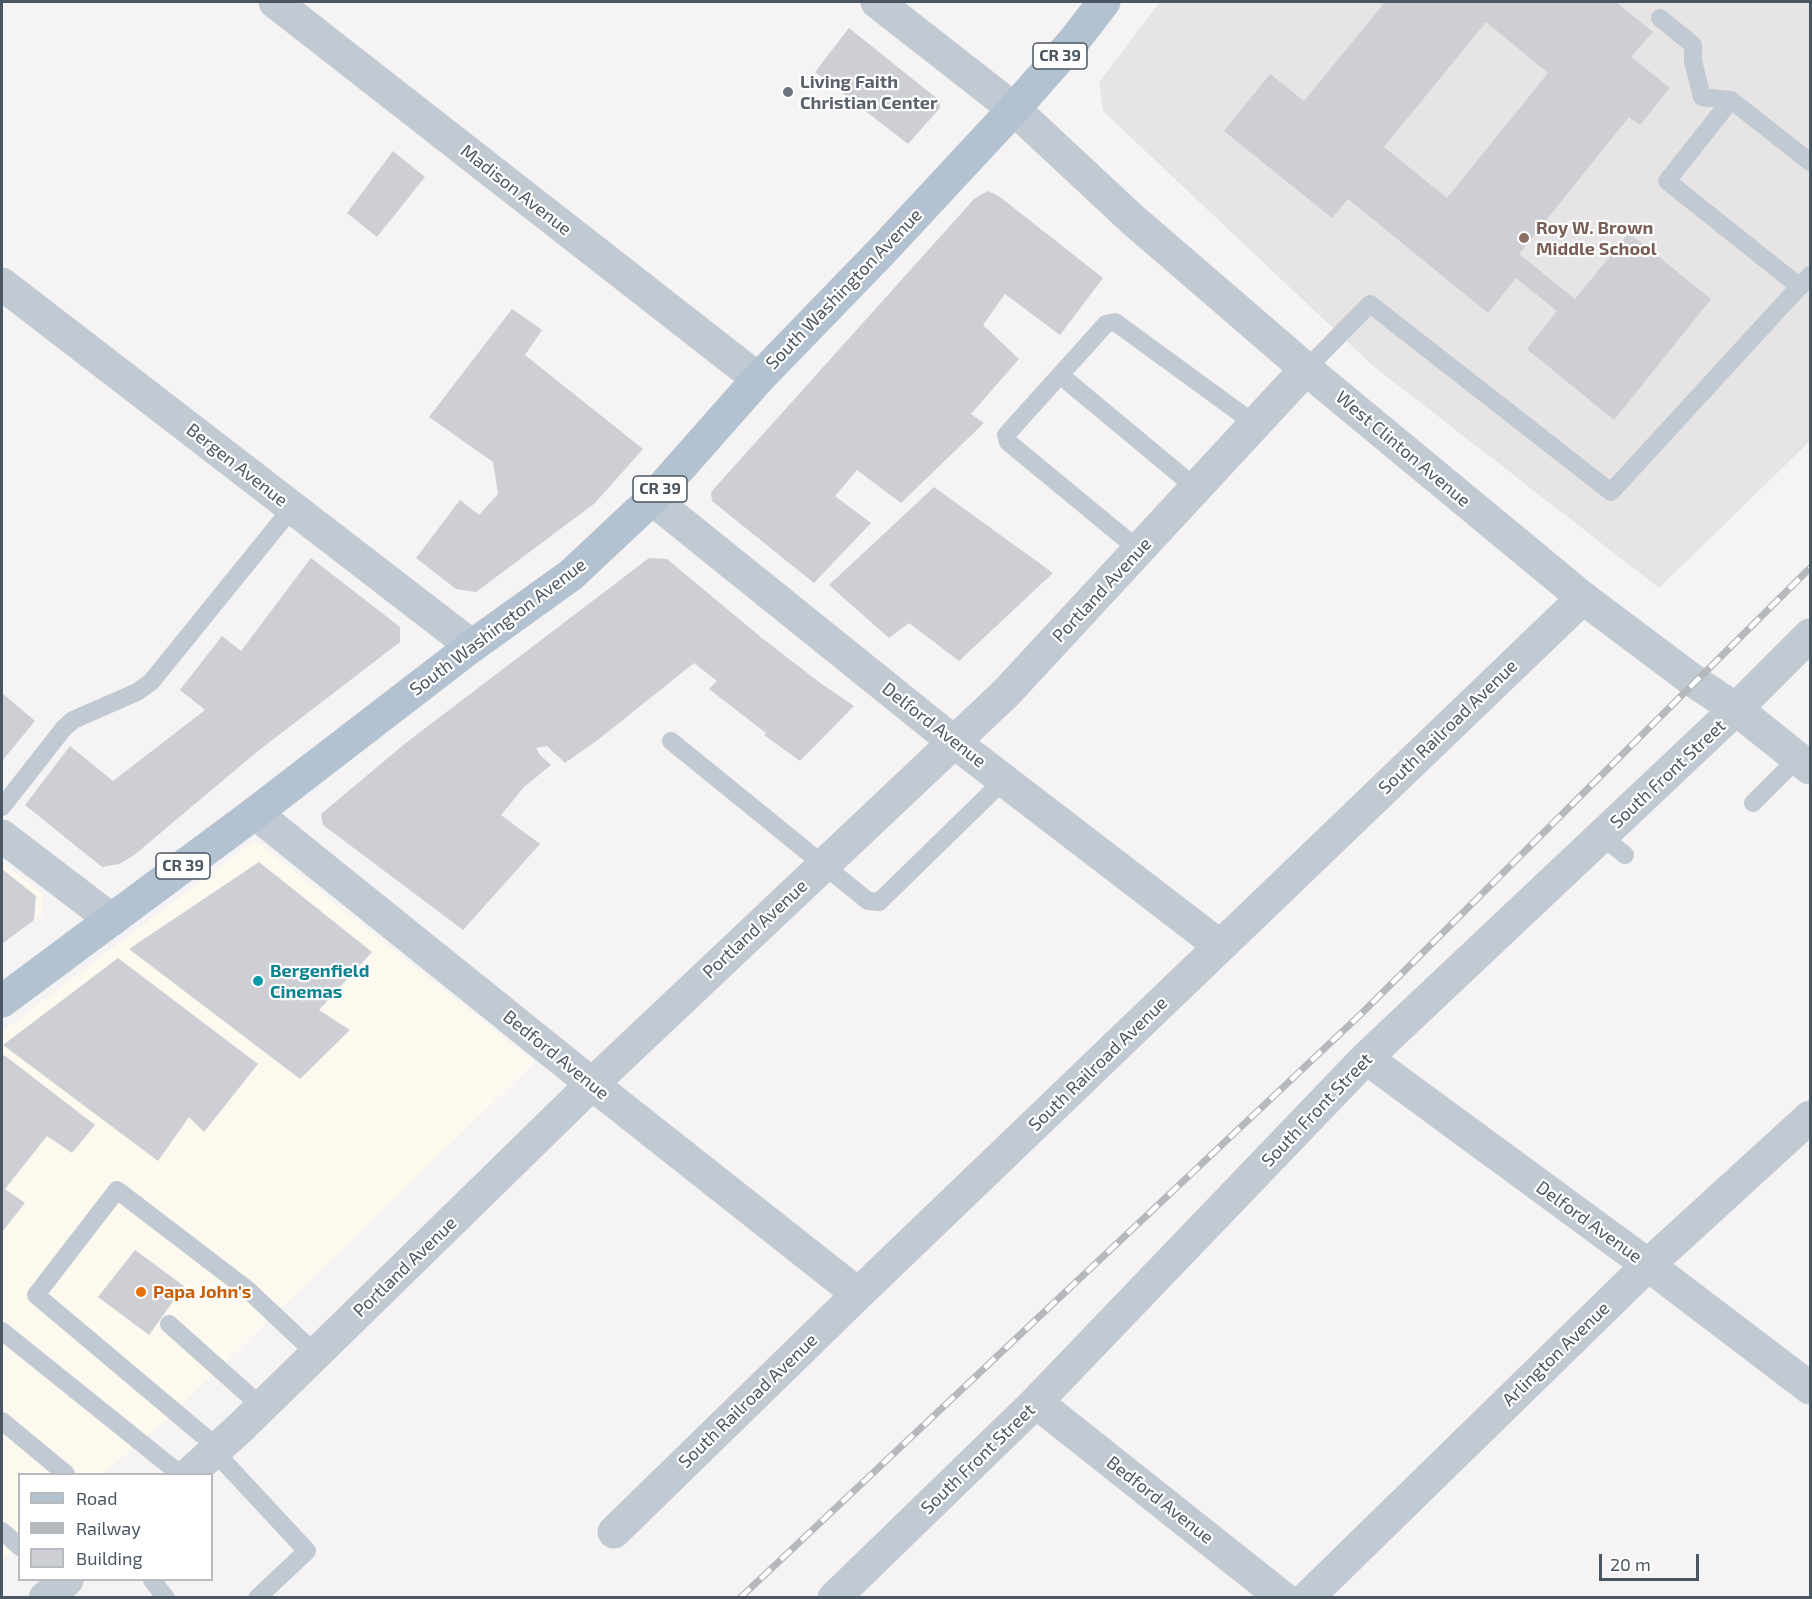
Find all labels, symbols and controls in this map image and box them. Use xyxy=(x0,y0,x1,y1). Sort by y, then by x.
road number: CR 39 xyxy=(1033,43,1087,69)
place label: Living Faith Christian Center xyxy=(800,71,938,113)
marker: Living Faith Christian Center xyxy=(781,85,795,99)
street label: Madison Avenue xyxy=(456,140,576,240)
street label: South Washington Avenue xyxy=(762,204,926,374)
place label: Roy W. Brown Middle School xyxy=(1536,217,1657,260)
marker: Roy W. Brown Middle School xyxy=(1517,231,1531,245)
street label: West Clinton Avenue xyxy=(1331,386,1475,512)
street label: Bergen Avenue xyxy=(182,419,292,511)
road number: CR 39 xyxy=(633,476,687,502)
street label: Portland Avenue xyxy=(1048,533,1156,647)
street label: South Washington Avenue xyxy=(406,554,590,700)
street label: South Railroad Avenue xyxy=(1374,655,1522,799)
street label: Delford Avenue xyxy=(878,678,990,772)
street label: South Front Street xyxy=(1606,715,1730,833)
road number: CR 39 xyxy=(156,853,210,879)
street label: Portland Avenue xyxy=(698,875,812,983)
place label: Bergenfield Cinemas xyxy=(270,960,369,1002)
marker: Bergenfield Cinemas xyxy=(251,974,265,988)
street label: South Railroad Avenue xyxy=(1024,992,1172,1136)
street label: Bedford Avenue xyxy=(499,1006,613,1104)
street label: South Front Street xyxy=(1257,1049,1377,1171)
street label: Delford Avenue xyxy=(1532,1176,1646,1268)
street label: Portland Avenue xyxy=(349,1212,461,1322)
place label: Papa John's xyxy=(153,1281,251,1303)
marker: Papa John's xyxy=(134,1285,148,1299)
street label: Arlington Avenue xyxy=(1498,1297,1614,1411)
street label: South Railroad Avenue xyxy=(674,1329,822,1473)
street label: South Front Street xyxy=(917,1399,1039,1519)
street label: Bedford Avenue xyxy=(1102,1452,1218,1548)
legend xyxy=(18,1473,213,1581)
text: Road xyxy=(76,1487,117,1509)
text: Railway xyxy=(76,1517,141,1539)
scale bar xyxy=(1602,1542,1702,1580)
text: Building xyxy=(76,1547,143,1569)
text: 20 m xyxy=(1610,1553,1651,1575)

